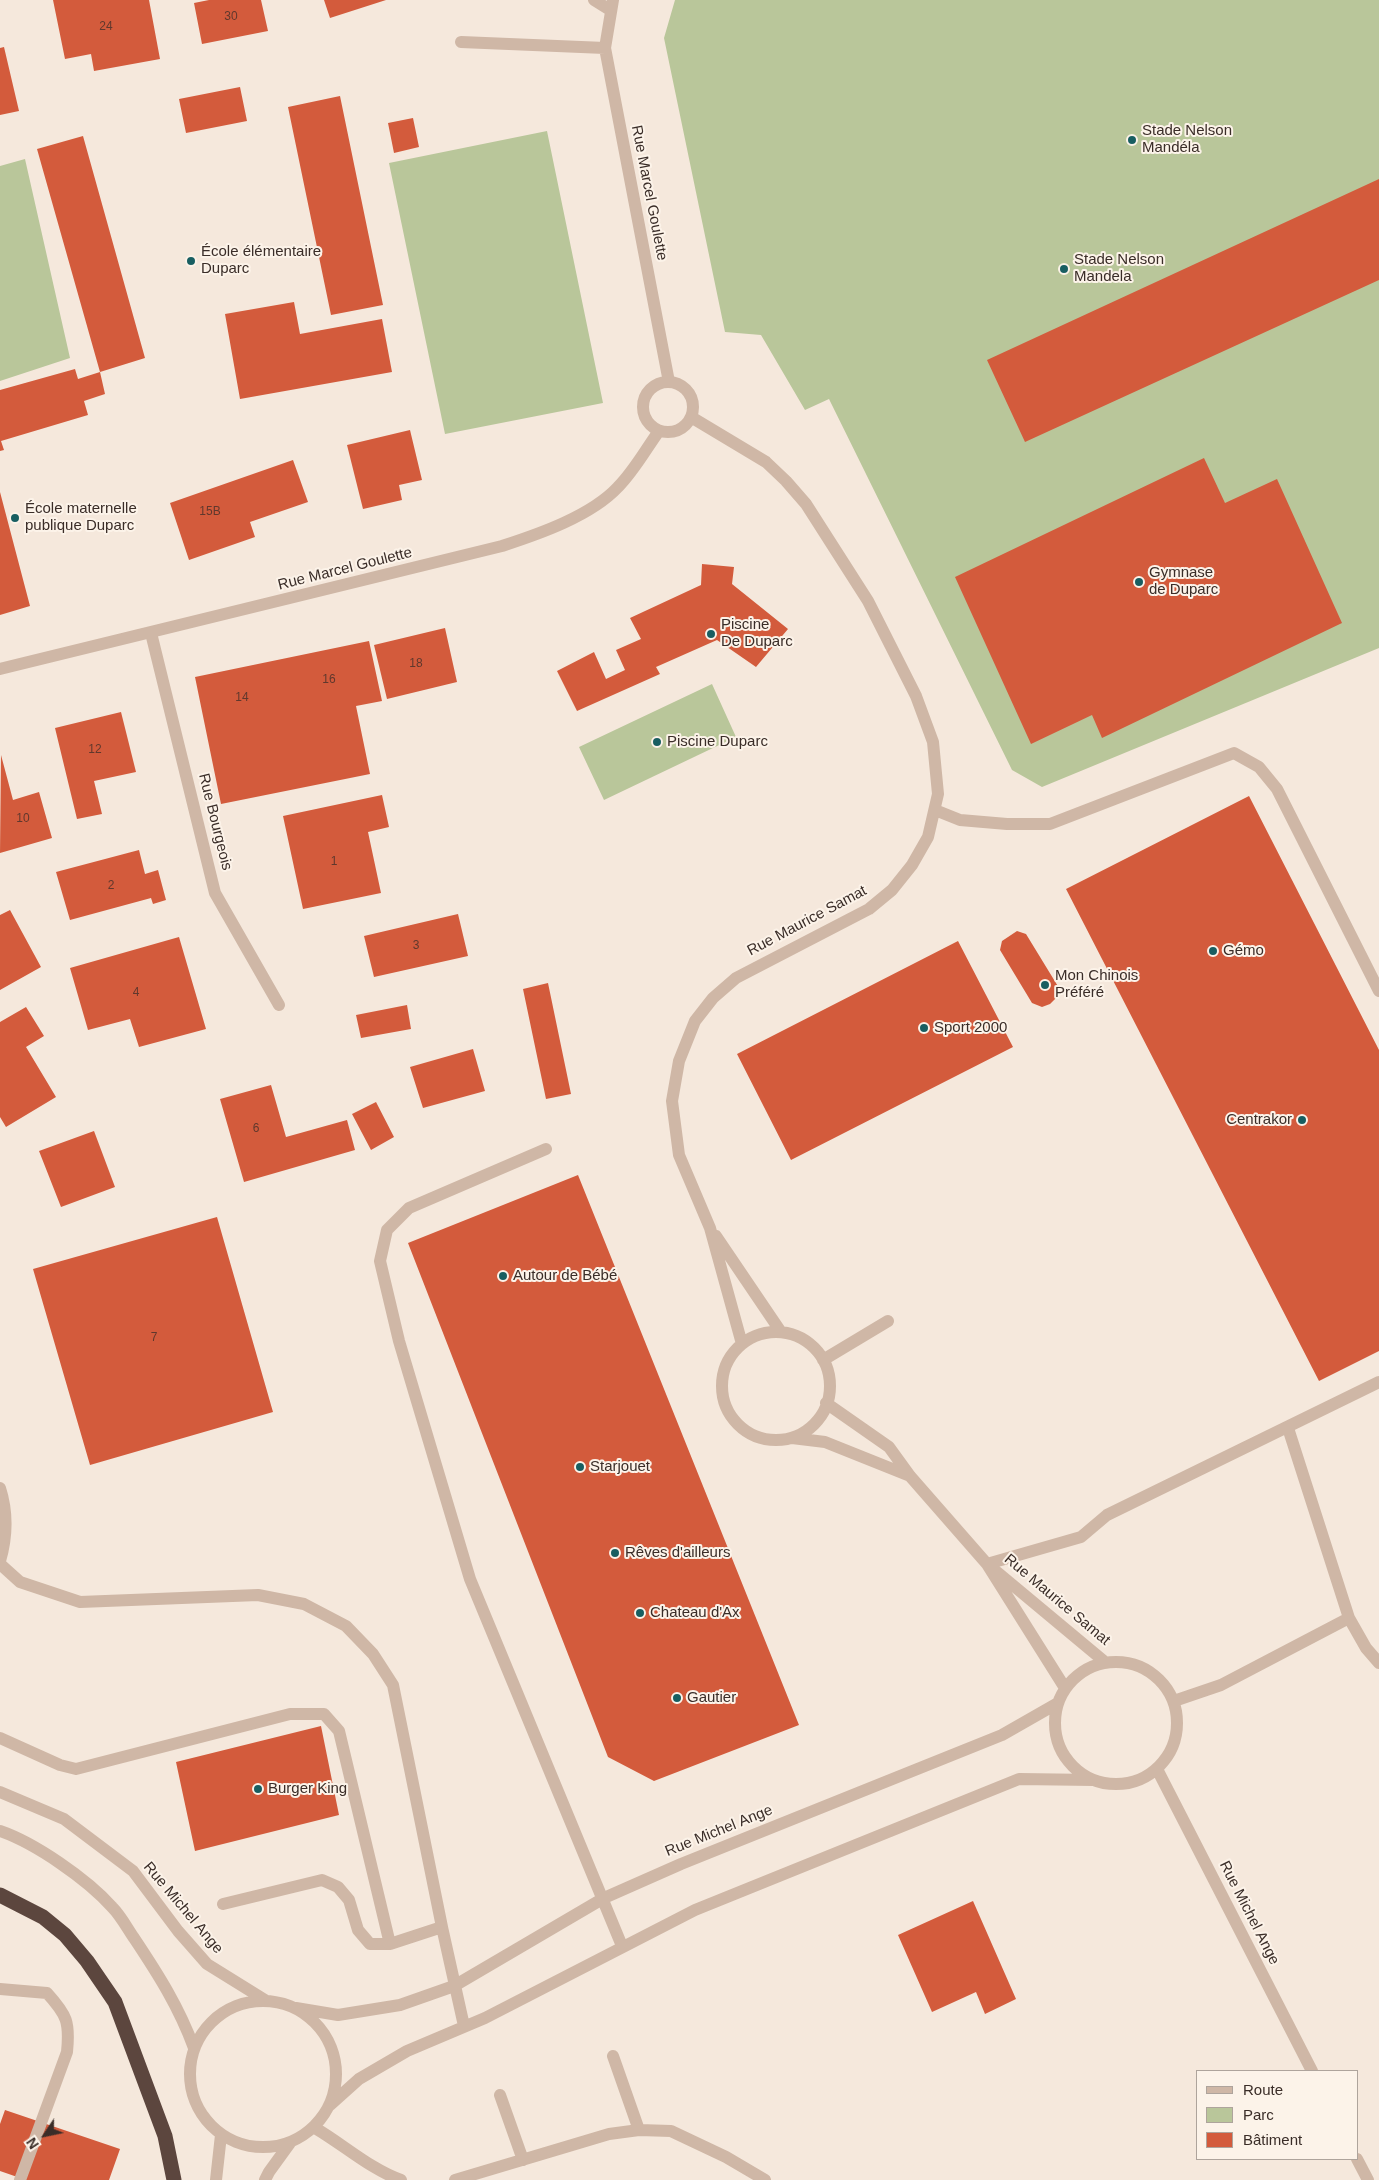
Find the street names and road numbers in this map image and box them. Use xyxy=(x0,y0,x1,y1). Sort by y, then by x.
street label: Rue Marcel Goulette xyxy=(627,124,671,262)
street label: Rue Marcel Goulette xyxy=(276,544,414,594)
street label: Rue Bourgeois xyxy=(194,772,236,872)
street label: Rue Maurice Samat xyxy=(744,882,870,960)
street label: Rue Maurice Samat xyxy=(1000,1551,1114,1649)
street label: Rue Michel Ange xyxy=(663,1801,775,1861)
street label: Rue Michel Ange xyxy=(139,1858,227,1958)
street label: Rue Michel Ange xyxy=(1215,1858,1283,1968)

